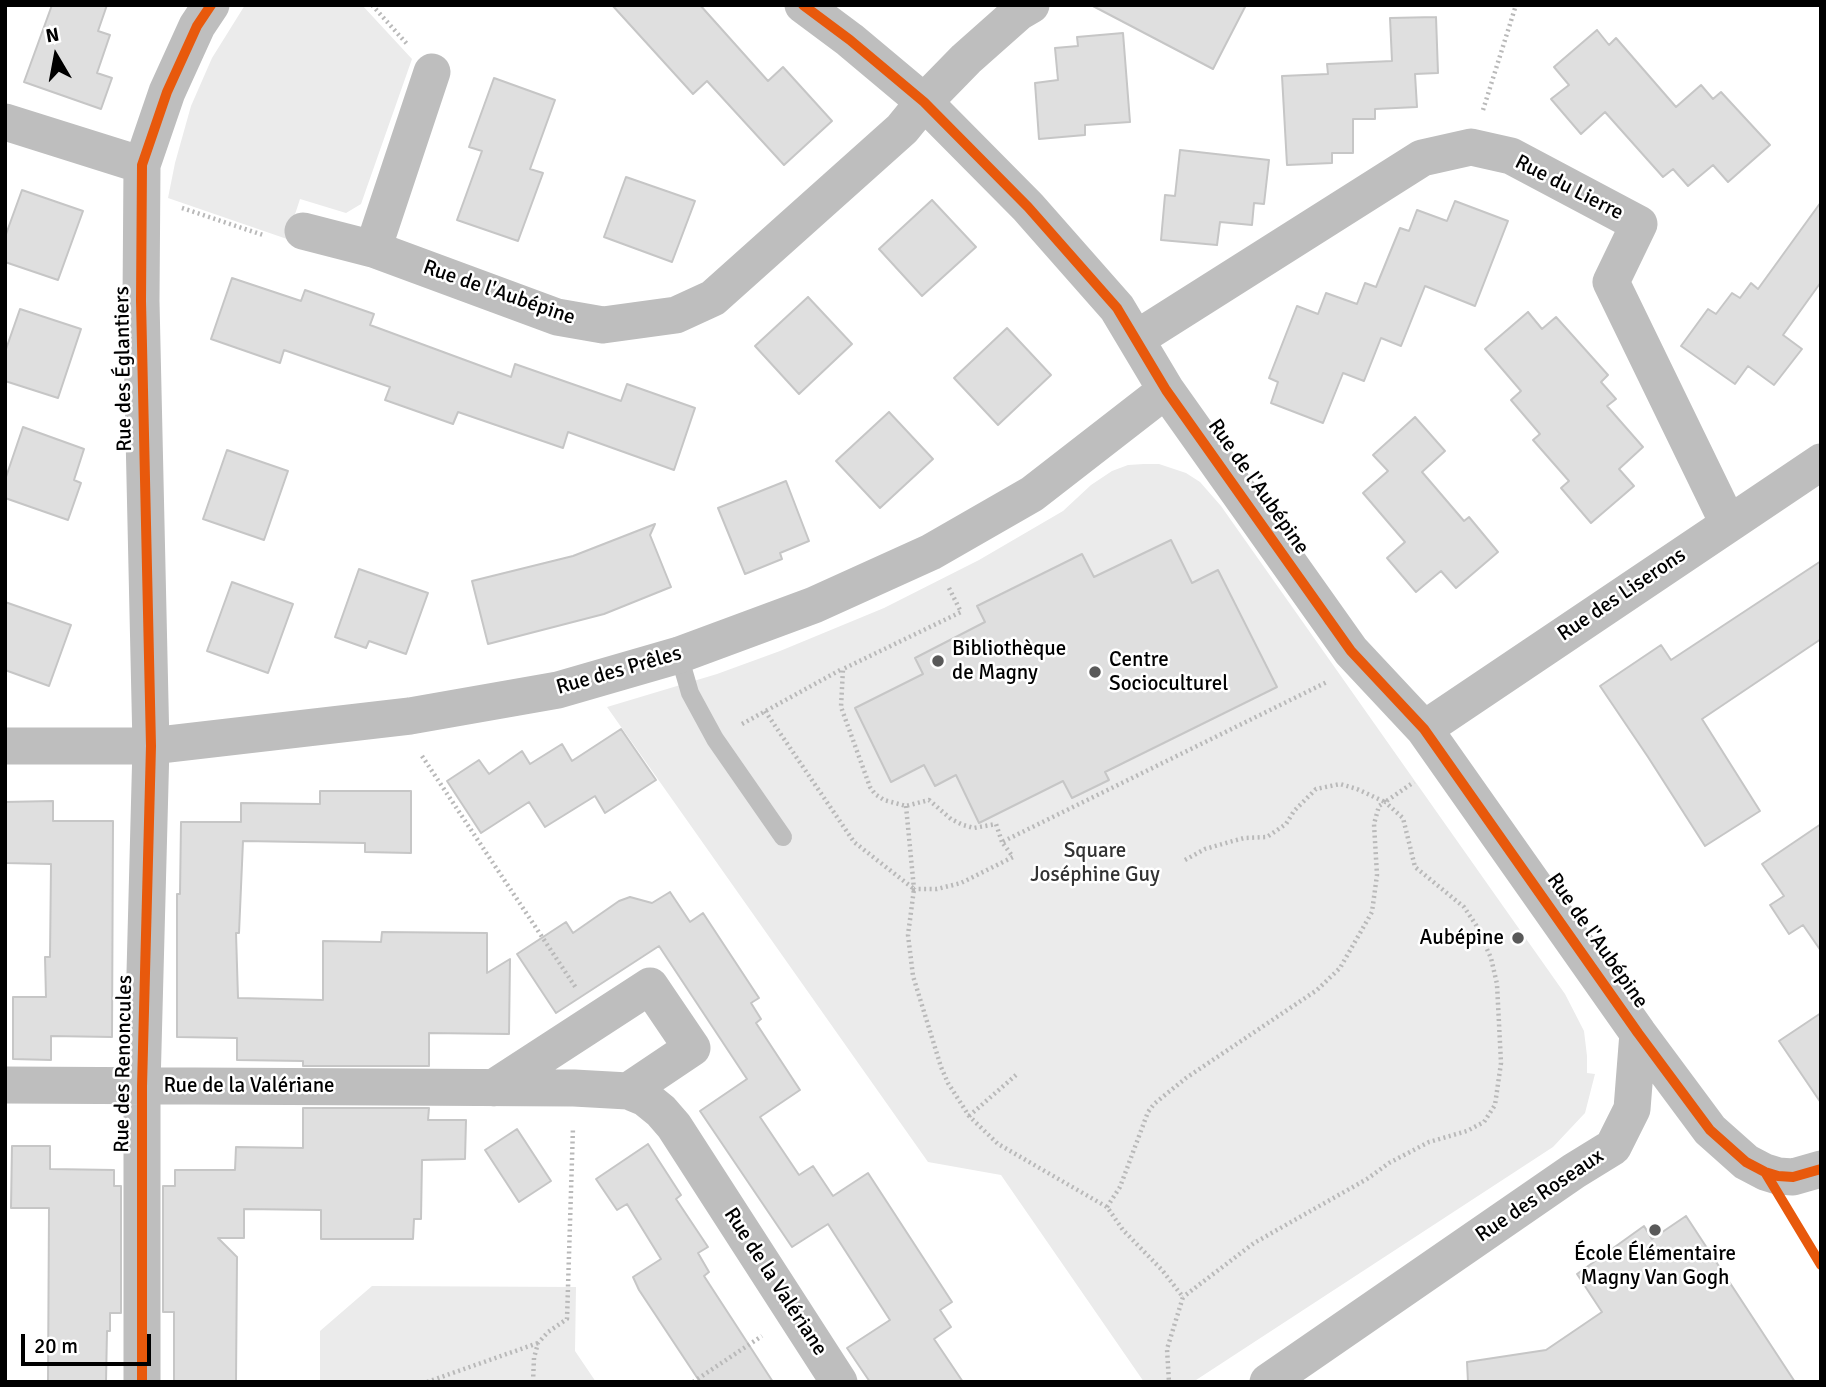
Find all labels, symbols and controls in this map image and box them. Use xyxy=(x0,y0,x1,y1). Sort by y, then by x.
north arrow xyxy=(21,21,91,91)
text: N xyxy=(44,22,61,48)
street label: Rue du Lierre xyxy=(1511,150,1627,226)
street label: Rue de l'Aubépine xyxy=(420,255,578,331)
street label: Rue des Églantiers xyxy=(110,286,138,452)
street label: Rue de l'Aubépine xyxy=(1202,415,1314,559)
street label: Rue des Liserons xyxy=(1553,543,1691,647)
place label: Bibliothèque de Magny xyxy=(952,636,1066,686)
street label: Rue des Prêles xyxy=(553,641,685,701)
place label: Centre Socioculturel xyxy=(1109,647,1228,697)
marker: Bibliothèque de Magny xyxy=(930,653,946,669)
marker: Centre Socioculturel xyxy=(1087,664,1103,680)
park label: Square Joséphine Guy xyxy=(1030,838,1160,888)
street label: Rue de l'Aubépine xyxy=(1541,869,1653,1013)
place label: Aubépine xyxy=(1420,925,1504,951)
marker: Aubépine xyxy=(1510,930,1526,946)
street label: Rue des Renoncules xyxy=(110,975,138,1153)
street label: Rue de la Valériane xyxy=(163,1073,335,1099)
street label: Rue des Roseaux xyxy=(1471,1144,1609,1248)
street label: Rue de la Valériane xyxy=(718,1203,832,1361)
marker: École Élémentaire Magny Van Gogh xyxy=(1647,1222,1663,1238)
place label: École Élémentaire Magny Van Gogh xyxy=(1574,1241,1736,1291)
scale bar xyxy=(24,1320,154,1364)
text: 20 m xyxy=(34,1333,78,1359)

